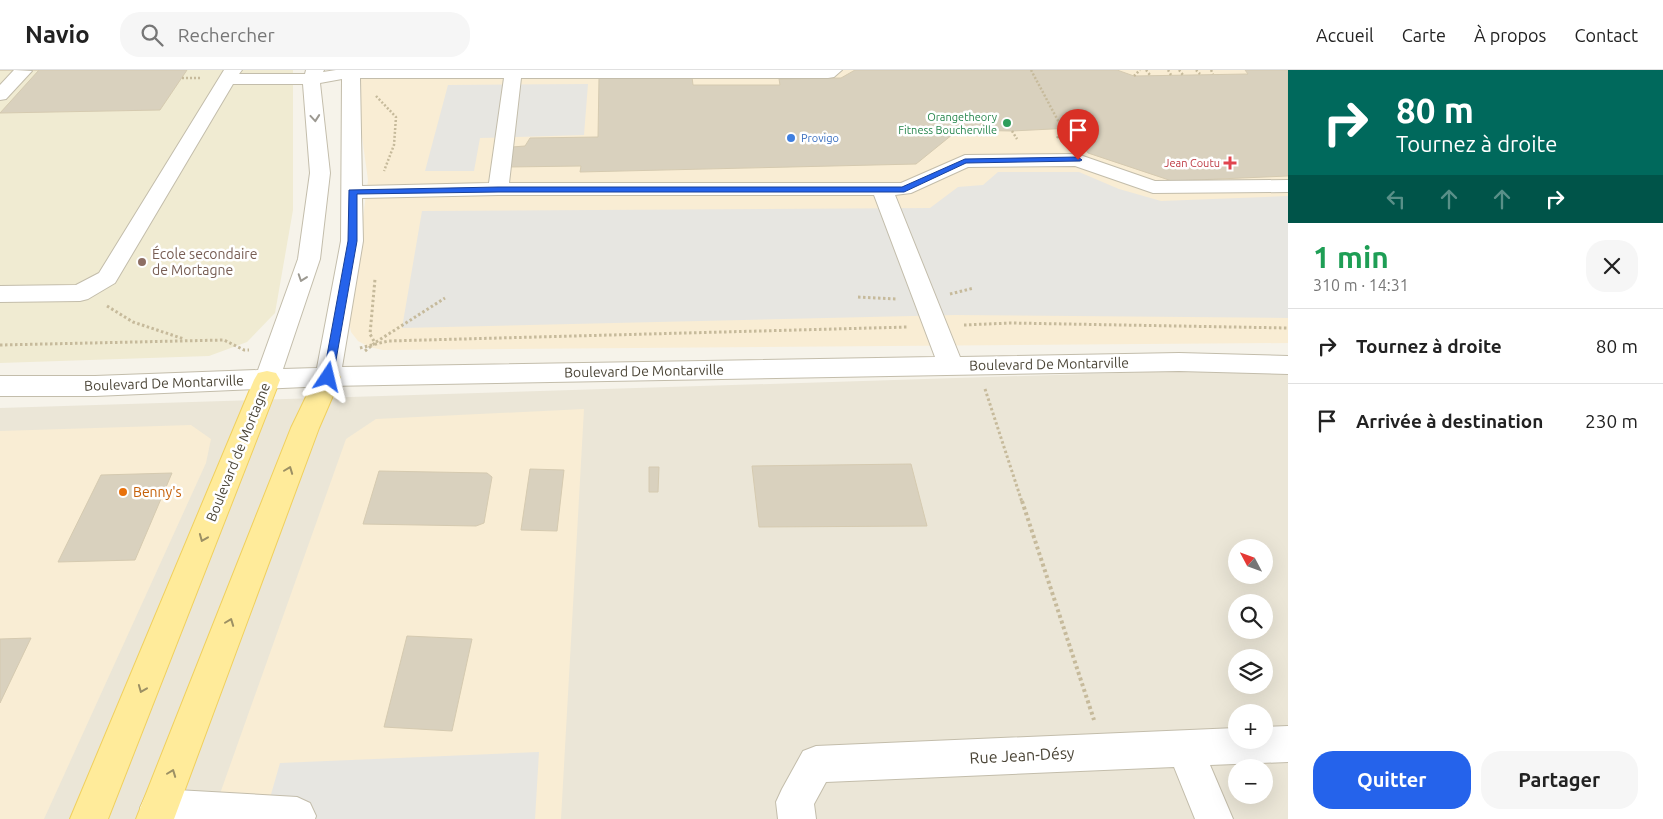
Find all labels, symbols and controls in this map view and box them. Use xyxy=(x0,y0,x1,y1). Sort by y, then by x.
search box xyxy=(120,12,470,57)
text: Navio xyxy=(25,21,90,48)
icon: search xyxy=(138,21,166,49)
text: Rechercher xyxy=(178,24,275,46)
text: Accueil xyxy=(1316,25,1374,45)
text: Carte xyxy=(1402,25,1446,45)
text: À propos xyxy=(1474,25,1546,45)
text: Contact xyxy=(1574,25,1638,45)
icon: right xyxy=(1313,90,1378,155)
text: 80 m xyxy=(1396,90,1474,130)
pin xyxy=(1057,109,1099,160)
place label: Orangetheory Fitness Boucherville xyxy=(898,111,998,136)
one-way arrow xyxy=(309,114,320,122)
icon: arrive xyxy=(1064,116,1092,144)
marker: Orangetheory Fitness Boucherville xyxy=(1001,117,1013,129)
text: Tournez à droite xyxy=(1396,131,1557,156)
marker: Provigo xyxy=(785,132,797,144)
place label: Provigo xyxy=(801,132,839,144)
place label: Jean Coutu xyxy=(1164,157,1220,169)
marker: Jean Coutu xyxy=(1224,157,1236,169)
icon: left xyxy=(1382,185,1410,213)
icon: ahead xyxy=(1435,185,1463,213)
icon: ahead xyxy=(1488,185,1516,213)
icon: right xyxy=(1541,185,1569,213)
text: 1 min xyxy=(1313,240,1389,274)
button: close xyxy=(1586,240,1638,292)
place label: École secondaire de Mortagne xyxy=(152,245,257,278)
marker: École secondaire de Mortagne xyxy=(136,256,148,268)
one-way arrow xyxy=(298,274,308,282)
text: 310 m · 14:31 xyxy=(1313,276,1409,294)
icon: right xyxy=(1313,332,1341,360)
text: Tournez à droite xyxy=(1356,335,1502,357)
text: 80 m xyxy=(1596,335,1638,357)
position arrow xyxy=(301,350,353,402)
street label: Boulevard De Montarville xyxy=(969,355,1129,373)
street label: Boulevard De Montarville xyxy=(564,362,724,380)
street label: Boulevard De Montarville xyxy=(84,372,244,394)
street label: Boulevard de Mortagne xyxy=(203,380,273,524)
icon: arrive xyxy=(1313,407,1341,435)
text: Arrivée à destination xyxy=(1356,410,1543,432)
text: 230 m xyxy=(1585,410,1638,432)
one-way arrow xyxy=(282,466,293,475)
place label: Benny's xyxy=(133,484,182,500)
marker: Benny's xyxy=(117,486,129,498)
one-way arrow xyxy=(199,533,209,542)
north arrow xyxy=(1228,539,1272,584)
map controls xyxy=(1228,539,1273,804)
button: search xyxy=(1228,594,1273,639)
one-way arrow xyxy=(224,618,235,627)
button: layers xyxy=(1228,649,1273,694)
one-way arrow xyxy=(138,684,148,693)
button: + xyxy=(1228,704,1273,749)
street label: Rue Jean-Désy xyxy=(969,743,1075,767)
button: Quitter xyxy=(1313,751,1471,809)
button: Partager xyxy=(1481,751,1638,809)
button: − xyxy=(1228,759,1273,804)
one-way arrow xyxy=(167,770,177,778)

